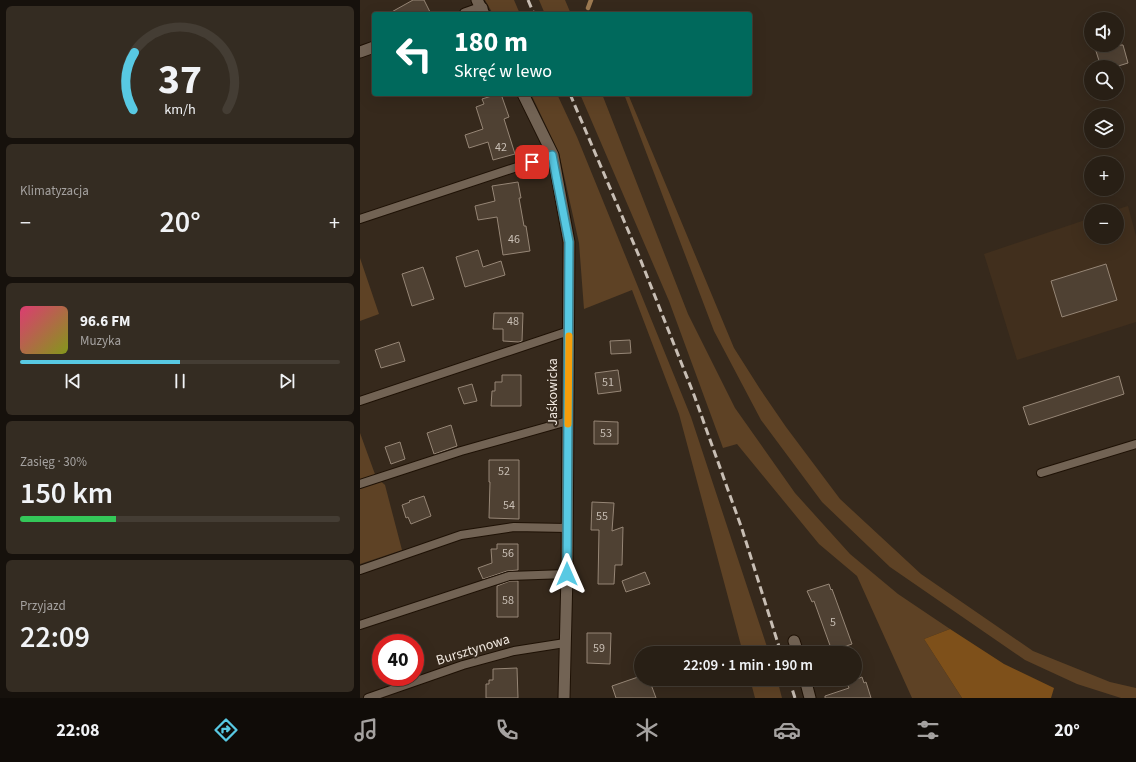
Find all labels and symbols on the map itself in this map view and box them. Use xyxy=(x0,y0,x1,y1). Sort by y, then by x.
house number: 42 xyxy=(495,139,507,156)
pin xyxy=(515,145,549,179)
house number: 46 xyxy=(508,231,520,248)
house number: 48 xyxy=(507,313,519,330)
street label: Jaśkowicka xyxy=(543,358,563,426)
house number: 51 xyxy=(602,374,614,391)
house number: 53 xyxy=(600,425,612,442)
house number: 52 xyxy=(498,463,510,480)
house number: 54 xyxy=(503,497,515,514)
house number: 55 xyxy=(596,508,608,525)
house number: 56 xyxy=(502,545,514,562)
position arrow xyxy=(546,553,588,595)
house number: 58 xyxy=(502,592,514,609)
house number: 5 xyxy=(830,614,836,631)
street label: Bursztynowa xyxy=(434,629,512,671)
speed limit sign: 40 xyxy=(372,634,424,686)
house number: 59 xyxy=(593,640,605,657)

